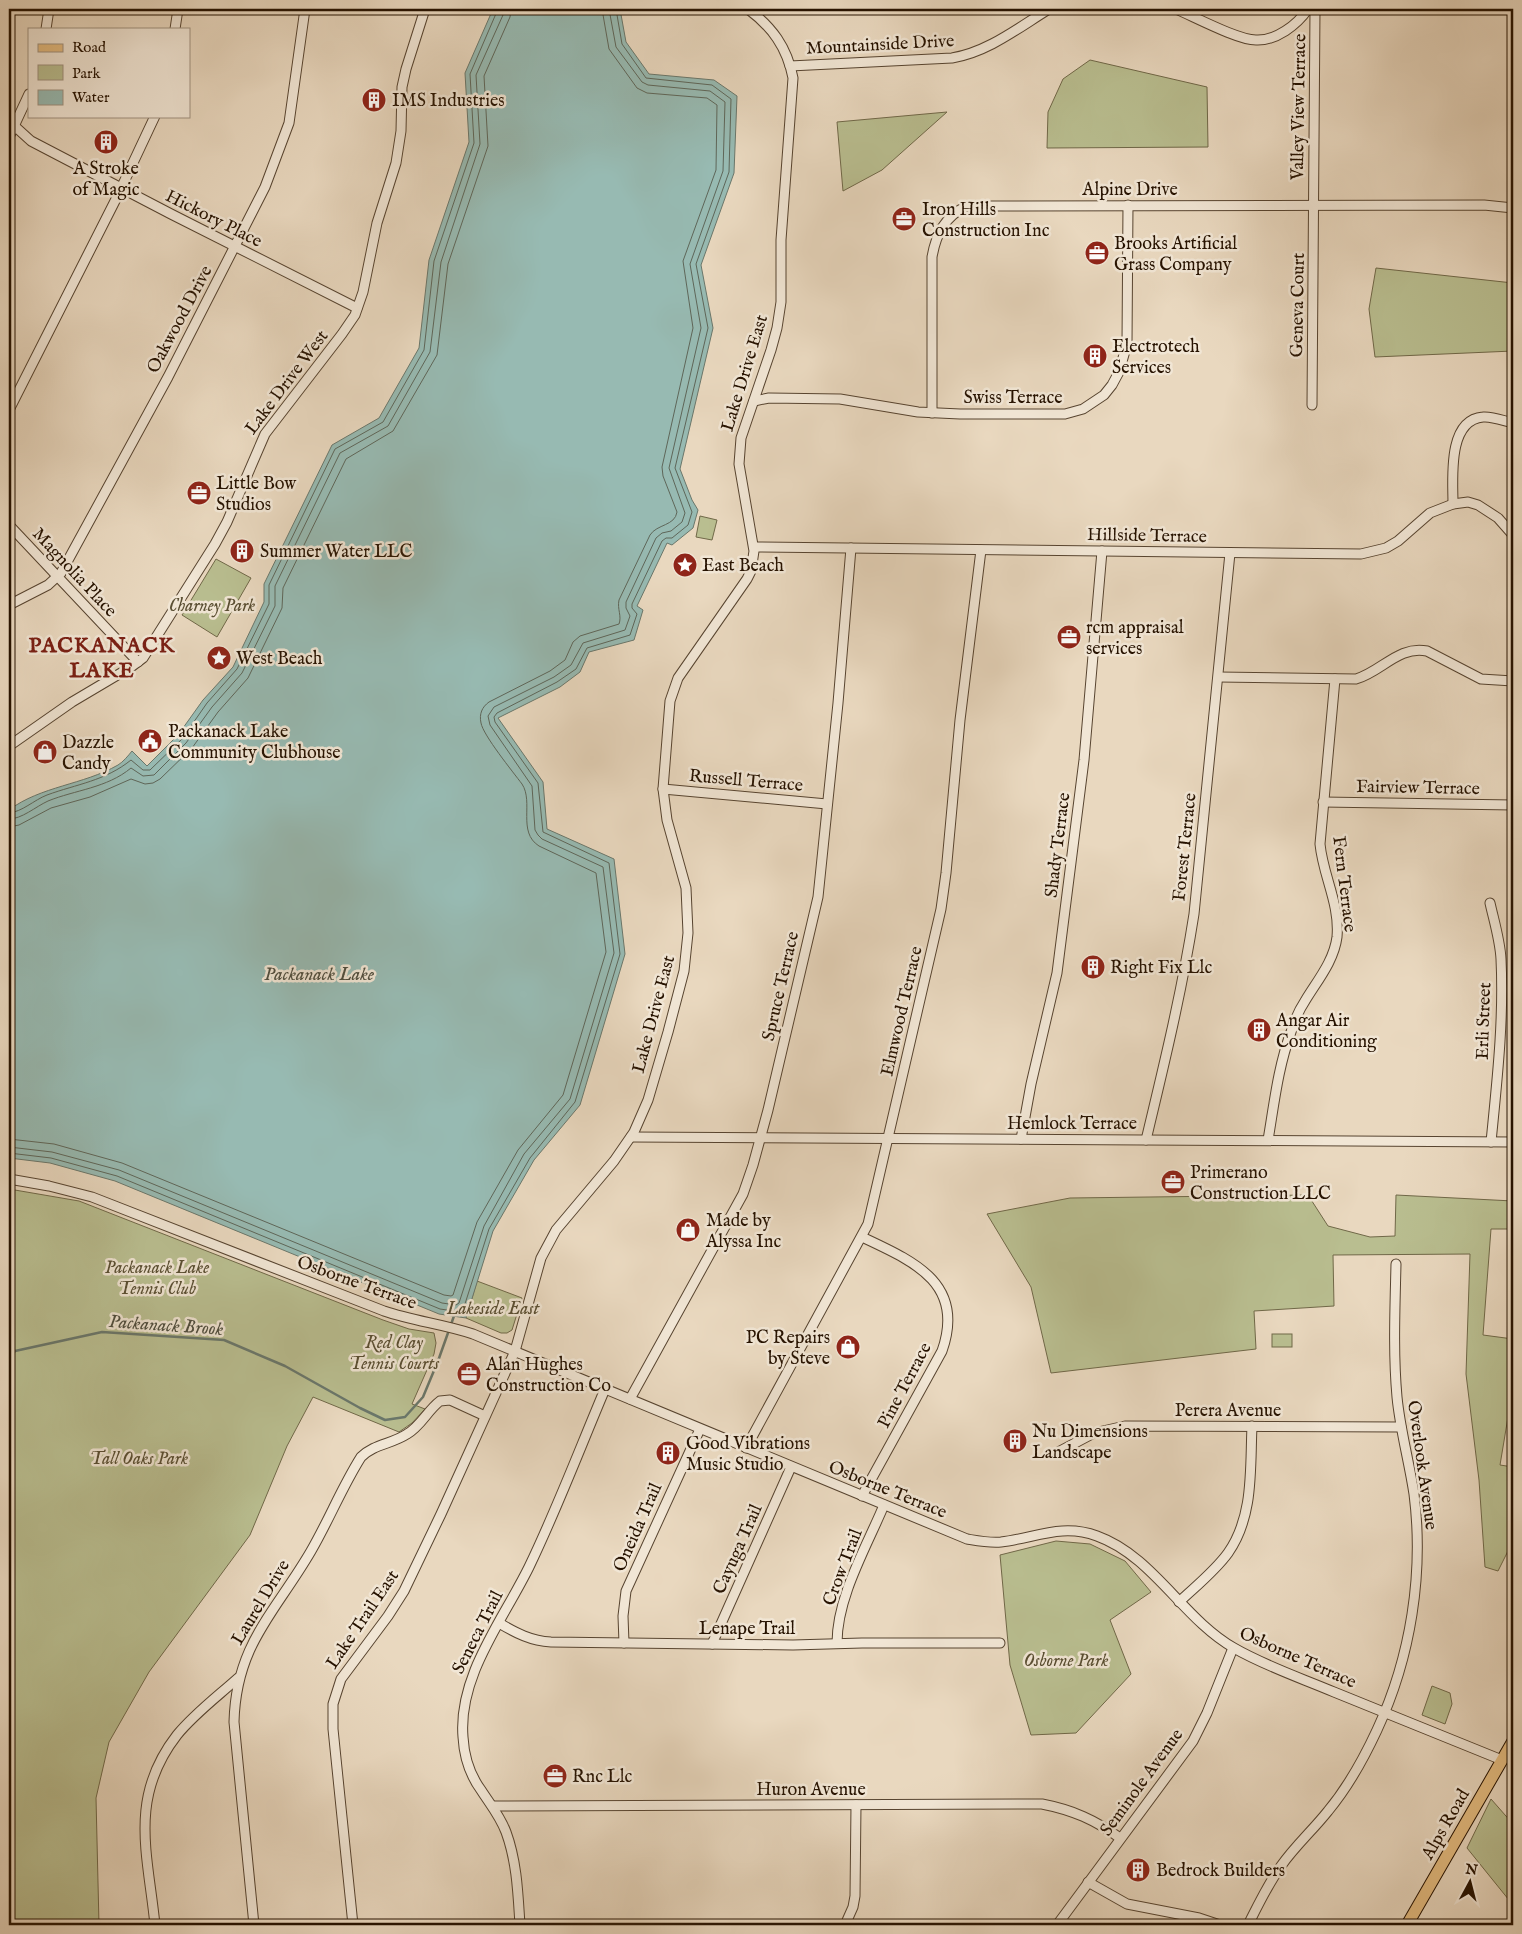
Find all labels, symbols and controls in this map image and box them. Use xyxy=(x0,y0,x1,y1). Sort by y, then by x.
legend xyxy=(28,28,190,118)
street label: Mountainside Drive xyxy=(805,30,955,61)
street label: Valley View Terrace xyxy=(1287,34,1312,181)
text: Road xyxy=(72,38,107,57)
text: Park xyxy=(72,64,102,83)
building icon: IMS Industries xyxy=(361,87,387,113)
text: Water xyxy=(72,88,110,107)
place label: IMS Industries xyxy=(392,90,505,113)
building icon: A Stroke of Magic xyxy=(93,129,119,155)
place label: A Stroke of Magic xyxy=(72,158,140,202)
street label: Alpine Drive xyxy=(1081,179,1178,202)
street label: Hickory Place xyxy=(161,185,266,254)
place label: Iron Hills Construction Inc xyxy=(922,199,1050,243)
office icon: Iron Hills Construction Inc xyxy=(891,206,917,232)
place label: Brooks Artificial Grass Company xyxy=(1114,233,1237,277)
office icon: Brooks Artificial Grass Company xyxy=(1084,240,1110,266)
street label: Geneva Court xyxy=(1286,252,1311,358)
street label: Oakwood Drive xyxy=(142,262,218,378)
street label: Lake Drive East xyxy=(717,312,774,435)
street label: Lake Drive West xyxy=(240,326,334,440)
place label: Electrotech Services xyxy=(1112,336,1200,380)
building icon: Electrotech Services xyxy=(1082,343,1108,369)
street label: Swiss Terrace xyxy=(963,387,1063,410)
place label: Little Bow Studios xyxy=(216,473,297,517)
office icon: Little Bow Studios xyxy=(186,480,212,506)
street label: Magnolia Place xyxy=(27,523,121,623)
street label: Hillside Terrace xyxy=(1087,524,1207,549)
building icon: Summer Water LLC xyxy=(229,538,255,564)
place label: Summer Water LLC xyxy=(260,541,413,564)
place icon: East Beach xyxy=(672,552,698,578)
place label: East Beach xyxy=(702,555,784,578)
park label: Charney Park xyxy=(169,595,255,618)
place label: rcm appraisal services xyxy=(1086,617,1184,661)
office icon: rcm appraisal services xyxy=(1056,624,1082,650)
district label: PACKANACK LAKE xyxy=(28,632,176,685)
place icon: West Beach xyxy=(206,645,232,671)
place label: West Beach xyxy=(236,648,323,671)
place label: Packanack Lake Community Clubhouse xyxy=(168,721,341,765)
public building icon: Packanack Lake Community Clubhouse xyxy=(137,728,163,754)
place label: Dazzle Candy xyxy=(62,732,114,776)
shop icon: Dazzle Candy xyxy=(32,739,58,765)
street label: Russell Terrace xyxy=(688,765,804,798)
street label: Fairview Terrace xyxy=(1356,776,1480,801)
street label: Shady Terrace xyxy=(1041,791,1076,899)
street label: Forest Terrace xyxy=(1168,792,1203,903)
street label: Fern Terrace xyxy=(1326,835,1361,933)
street label: Spruce Terrace xyxy=(758,929,805,1043)
street label: Elmwood Terrace xyxy=(876,944,929,1078)
street label: Lake Drive East xyxy=(628,953,681,1076)
building icon: Right Fix Llc xyxy=(1080,954,1106,980)
place label: Right Fix Llc xyxy=(1110,957,1212,980)
water label: Packanack Lake xyxy=(264,963,375,987)
street label: Erli Street xyxy=(1472,982,1497,1060)
place label: Angar Air Conditioning xyxy=(1275,1010,1377,1054)
building icon: Angar Air Conditioning xyxy=(1246,1017,1272,1043)
street label: Hemlock Terrace xyxy=(1007,1113,1137,1136)
place label: Primerano Construction LLC xyxy=(1190,1162,1331,1206)
office icon: Primerano Construction LLC xyxy=(1160,1169,1186,1195)
place label: Made by Alyssa Inc xyxy=(705,1210,781,1254)
shop icon: Made by Alyssa Inc xyxy=(675,1217,701,1243)
street label: Osborne Terrace xyxy=(293,1251,419,1316)
park label: Packanack Lake Tennis Club xyxy=(105,1257,209,1301)
park label: Lakeside East xyxy=(446,1298,540,1321)
water label: Packanack Brook xyxy=(108,1310,224,1342)
place label: PC Repairs by Steve xyxy=(746,1327,830,1371)
park label: Red Clay Tennis Courts xyxy=(349,1332,440,1376)
shop icon: PC Repairs by Steve xyxy=(835,1334,861,1360)
street label: Pine Terrace xyxy=(873,1339,937,1433)
place label: Alan Hughes Construction Co xyxy=(485,1354,611,1398)
office icon: Alan Hughes Construction Co xyxy=(456,1361,482,1387)
street label: Overlook Avenue xyxy=(1401,1399,1442,1531)
street label: Perera Avenue xyxy=(1175,1400,1281,1423)
place label: Nu Dimensions Landscape xyxy=(1032,1421,1148,1465)
building icon: Nu Dimensions Landscape xyxy=(1002,1428,1028,1454)
place label: Good Vibrations Music Studio xyxy=(686,1433,810,1477)
building icon: Good Vibrations Music Studio xyxy=(655,1440,681,1466)
park label: Tall Oaks Park xyxy=(90,1448,188,1471)
street label: Osborne Terrace xyxy=(825,1456,950,1525)
street label: Oneida Trail xyxy=(609,1480,668,1576)
street label: Cayuga Trail xyxy=(708,1501,768,1598)
street label: Crow Trail xyxy=(818,1526,869,1609)
street label: Laurel Drive xyxy=(227,1556,296,1650)
street label: Lake Trail East xyxy=(322,1566,405,1674)
street label: Seneca Trail xyxy=(448,1587,509,1678)
street label: Lenape Trail xyxy=(699,1618,795,1641)
street label: Osborne Terrace xyxy=(1235,1622,1359,1694)
park label: Osborne Park xyxy=(1024,1650,1108,1673)
street label: Seminole Avenue xyxy=(1095,1725,1189,1841)
office icon: Rnc Llc xyxy=(542,1763,568,1789)
place label: Rnc Llc xyxy=(572,1766,633,1789)
street label: Huron Avenue xyxy=(756,1779,866,1802)
street label: Alps Road xyxy=(1416,1785,1476,1865)
north arrow xyxy=(1444,1856,1494,1906)
building icon: Bedrock Builders xyxy=(1125,1857,1151,1883)
place label: Bedrock Builders xyxy=(1156,1860,1285,1883)
text: N xyxy=(1463,1860,1479,1880)

